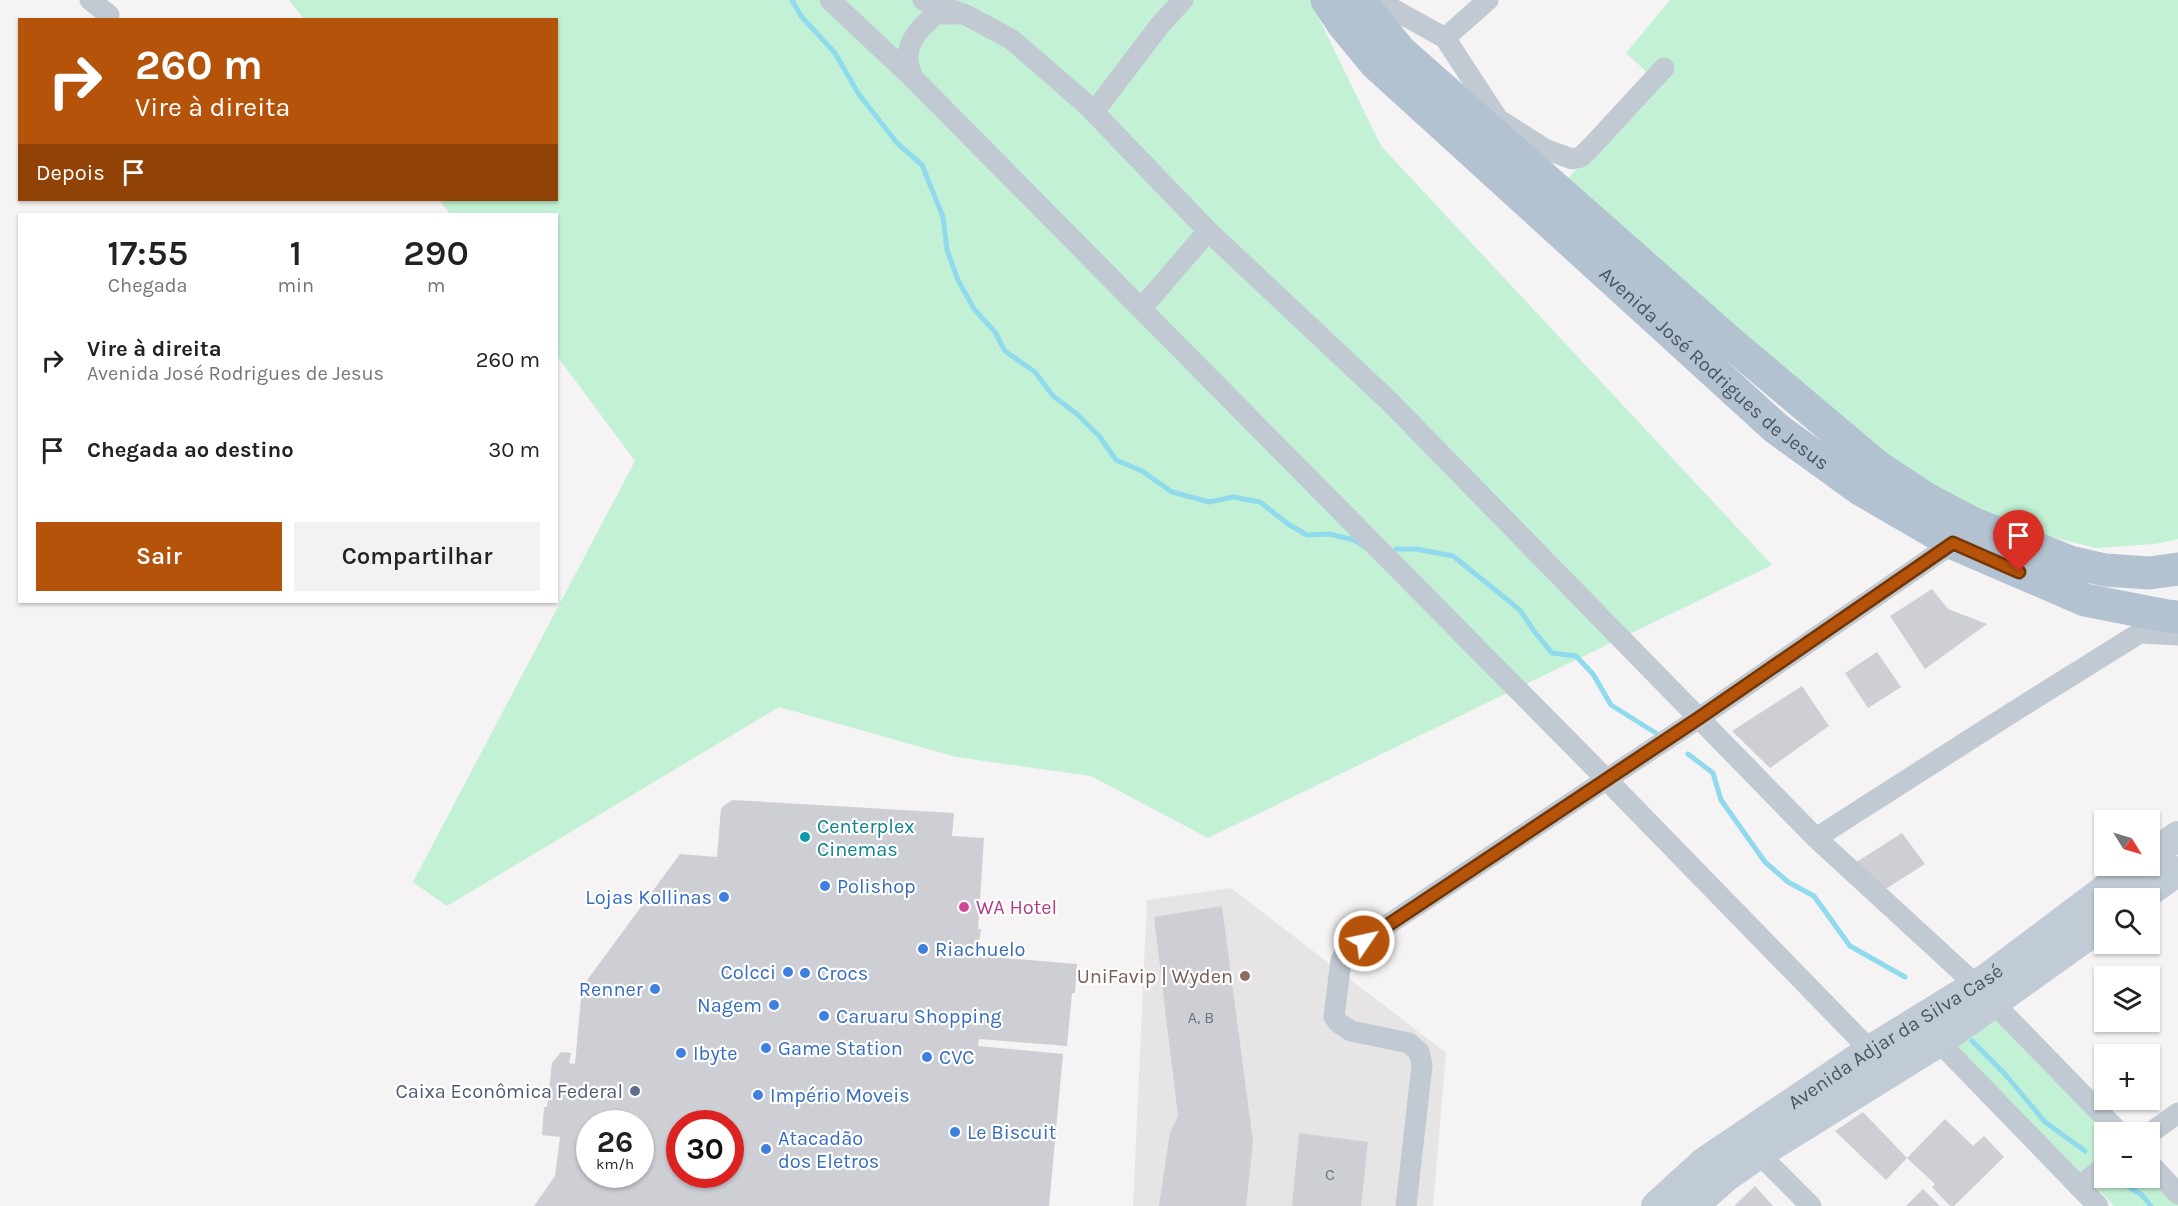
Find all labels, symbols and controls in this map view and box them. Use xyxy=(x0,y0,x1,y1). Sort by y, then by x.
text: 260 m xyxy=(135,40,263,90)
icon: right xyxy=(36,42,114,120)
text: Vire à direita xyxy=(135,91,290,123)
icon: arrive xyxy=(117,156,150,189)
text: Depois xyxy=(36,160,105,186)
text: 17:55 xyxy=(107,232,188,274)
text: 1 xyxy=(289,232,302,274)
text: 290 xyxy=(403,232,469,274)
street label: Avenida José Rodrigues de Jesus xyxy=(1595,262,1834,474)
text: Chegada xyxy=(108,274,188,297)
text: min xyxy=(277,274,314,297)
text: m xyxy=(427,274,445,297)
text: Vire à direita xyxy=(87,336,222,362)
icon: right xyxy=(36,344,69,377)
text: 260 m xyxy=(476,347,540,373)
text: Avenida José Rodrigues de Jesus xyxy=(87,362,384,385)
icon: arrive xyxy=(36,434,69,467)
text: Chegada ao destino xyxy=(87,437,294,463)
text: 30 m xyxy=(488,437,540,463)
pin xyxy=(1993,510,2044,572)
icon: arrive xyxy=(2002,519,2035,552)
button: Sair xyxy=(36,522,282,591)
button: Compartilhar xyxy=(294,522,540,591)
north arrow xyxy=(2094,810,2160,876)
map controls xyxy=(2094,810,2160,1188)
place label: Centerplex Cinemas xyxy=(817,815,914,861)
marker: Centerplex Cinemas xyxy=(798,830,812,844)
place label: Polishop xyxy=(837,875,916,898)
marker: Polishop xyxy=(818,879,832,893)
place label: Lojas Kollinas xyxy=(585,886,712,909)
button: search xyxy=(2094,888,2160,954)
marker: Lojas Kollinas xyxy=(717,890,731,904)
place label: WA Hotel xyxy=(976,896,1057,919)
marker: WA Hotel xyxy=(957,900,971,914)
position arrow xyxy=(1332,909,1396,973)
place label: Riachuelo xyxy=(935,938,1026,961)
marker: Riachuelo xyxy=(916,942,930,956)
street label: Avenida Adjar da Silva Casé xyxy=(1783,959,2007,1114)
place label: Colcci xyxy=(721,961,776,984)
place label: Crocs xyxy=(817,962,868,985)
marker: Colcci xyxy=(781,965,795,979)
place label: UniFavip | Wyden xyxy=(1077,965,1233,988)
marker: Crocs xyxy=(798,966,812,980)
button: layers xyxy=(2094,966,2160,1032)
marker: UniFavip | Wyden xyxy=(1238,969,1252,983)
place label: Renner xyxy=(579,978,644,1001)
marker: Renner xyxy=(648,982,662,996)
place label: Nagem xyxy=(697,994,762,1017)
marker: Nagem xyxy=(767,998,781,1012)
place label: Caruaru Shopping xyxy=(836,1005,1002,1028)
house number: A, B xyxy=(1188,1008,1214,1027)
marker: Caruaru Shopping xyxy=(817,1009,831,1023)
place label: Game Station xyxy=(778,1037,903,1060)
marker: Game Station xyxy=(759,1041,773,1055)
place label: Ibyte xyxy=(693,1042,738,1065)
button: + xyxy=(2094,1044,2160,1110)
marker: Ibyte xyxy=(674,1046,688,1060)
place label: CVC xyxy=(939,1046,975,1069)
marker: CVC xyxy=(920,1050,934,1064)
place label: Caixa Econômica Federal xyxy=(395,1080,623,1103)
marker: Caixa Econômica Federal xyxy=(628,1084,642,1098)
place label: Império Moveis xyxy=(770,1084,910,1107)
marker: Império Moveis xyxy=(751,1088,765,1102)
speed limit sign: 30 xyxy=(666,1110,744,1188)
place label: Le Biscuit xyxy=(967,1121,1057,1144)
button: − xyxy=(2094,1122,2160,1188)
text: 26 xyxy=(597,1124,633,1160)
marker: Le Biscuit xyxy=(948,1125,962,1139)
place label: Atacadão dos Eletros xyxy=(778,1127,879,1173)
marker: Atacadão dos Eletros xyxy=(759,1142,773,1156)
text: km/h xyxy=(596,1155,634,1173)
house number: C xyxy=(1325,1165,1335,1184)

